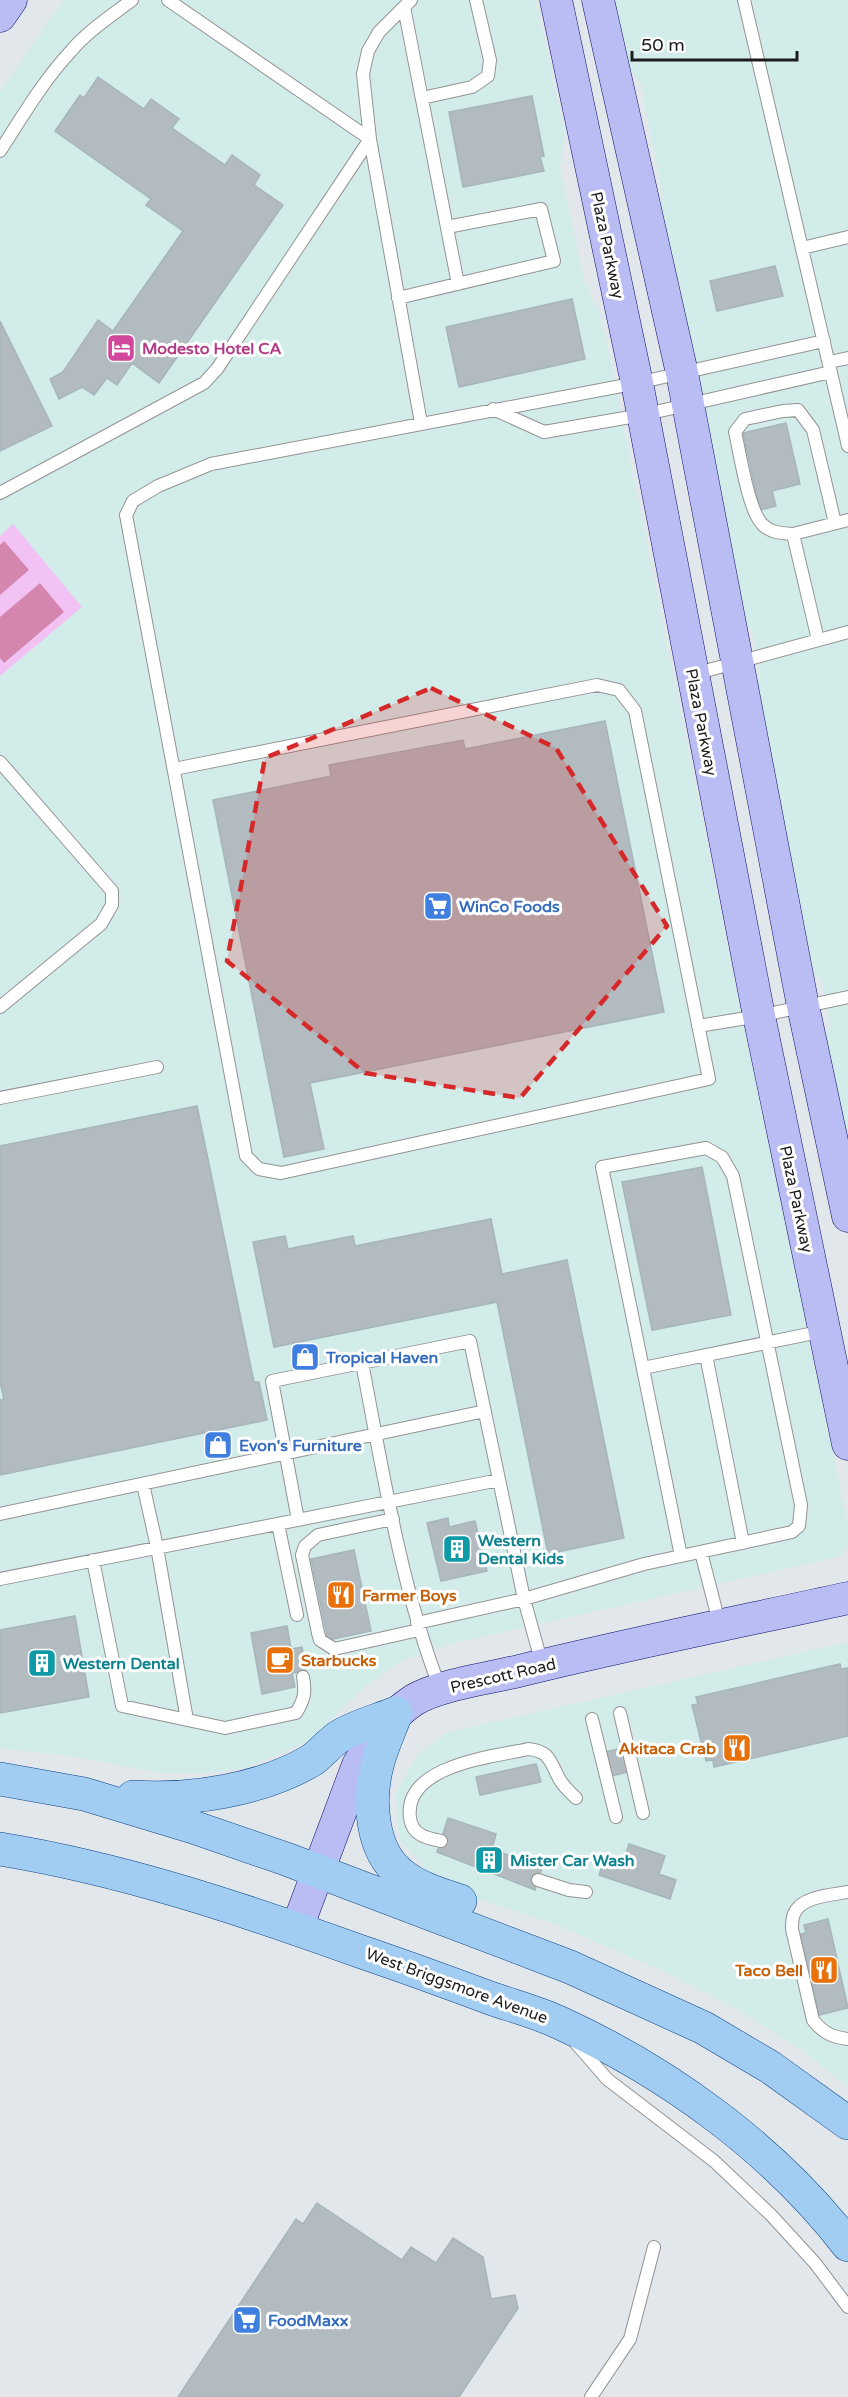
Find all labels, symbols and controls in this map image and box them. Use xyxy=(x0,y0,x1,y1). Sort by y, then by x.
scale bar xyxy=(632,24,797,62)
text: 50 m xyxy=(641,34,685,56)
street label: Plaza Parkway xyxy=(586,190,628,301)
hotel icon: Modesto Hotel CA xyxy=(105,332,137,364)
place label: Modesto Hotel CA xyxy=(142,339,281,359)
street label: Plaza Parkway xyxy=(681,667,721,778)
supermarket icon: WinCo Foods xyxy=(422,890,454,922)
place label: WinCo Foods xyxy=(459,897,560,917)
street label: Plaza Parkway xyxy=(775,1144,817,1255)
shop icon: Tropical Haven xyxy=(289,1341,321,1373)
place label: Tropical Haven xyxy=(325,1348,438,1368)
shop icon: Evon's Furniture xyxy=(202,1429,234,1461)
place label: Evon's Furniture xyxy=(239,1436,362,1456)
place label: Western Dental Kids xyxy=(478,1531,564,1569)
building icon: Western Dental Kids xyxy=(441,1533,473,1565)
restaurant icon: Farmer Boys xyxy=(325,1579,357,1611)
place label: Farmer Boys xyxy=(362,1586,457,1606)
cafe icon: Starbucks xyxy=(264,1644,296,1676)
building icon: Western Dental xyxy=(26,1647,58,1679)
place label: Starbucks xyxy=(301,1651,377,1671)
place label: Western Dental xyxy=(63,1654,180,1674)
street label: Prescott Road xyxy=(448,1654,558,1698)
restaurant icon: Akitaca Crab xyxy=(721,1732,753,1764)
place label: Akitaca Crab xyxy=(618,1739,716,1759)
building icon: Mister Car Wash xyxy=(473,1844,505,1876)
place label: Mister Car Wash xyxy=(510,1851,635,1871)
street label: West Briggsmore Avenue xyxy=(363,1944,550,2028)
restaurant icon: Taco Bell xyxy=(808,1954,840,1986)
place label: Taco Bell xyxy=(734,1961,803,1981)
supermarket icon: FoodMaxx xyxy=(231,2304,263,2336)
place label: FoodMaxx xyxy=(268,2311,349,2331)

